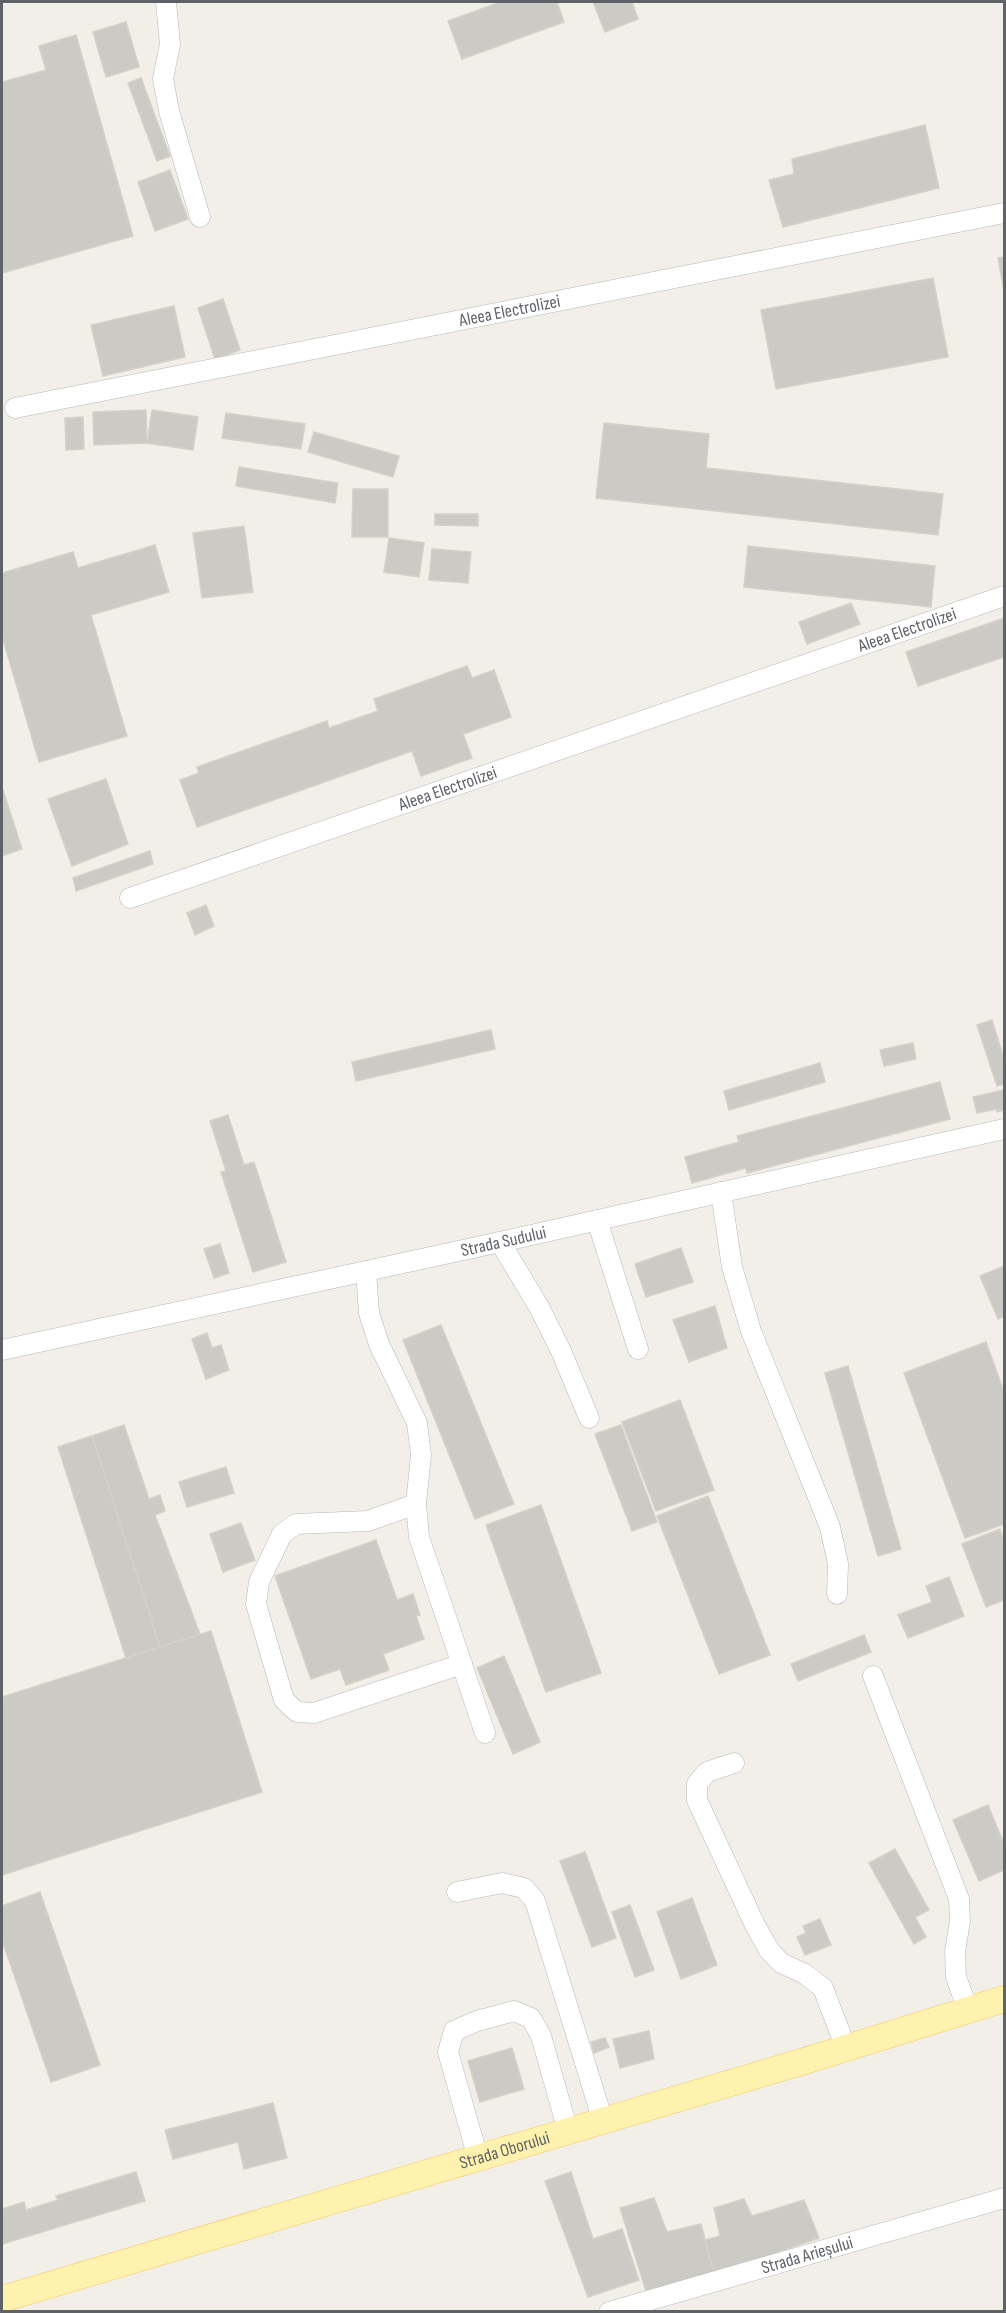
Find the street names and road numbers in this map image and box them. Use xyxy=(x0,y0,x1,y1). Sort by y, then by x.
street label: Aleea Electrolizei xyxy=(456,290,562,331)
street label: Aleea Electrolizei xyxy=(854,603,959,657)
street label: Aleea Electrolizei xyxy=(395,762,499,815)
street label: Strada Sudului xyxy=(459,1221,548,1261)
street label: Strada Oborului xyxy=(457,2127,552,2173)
street label: Strada Arieșului xyxy=(759,2232,855,2278)

